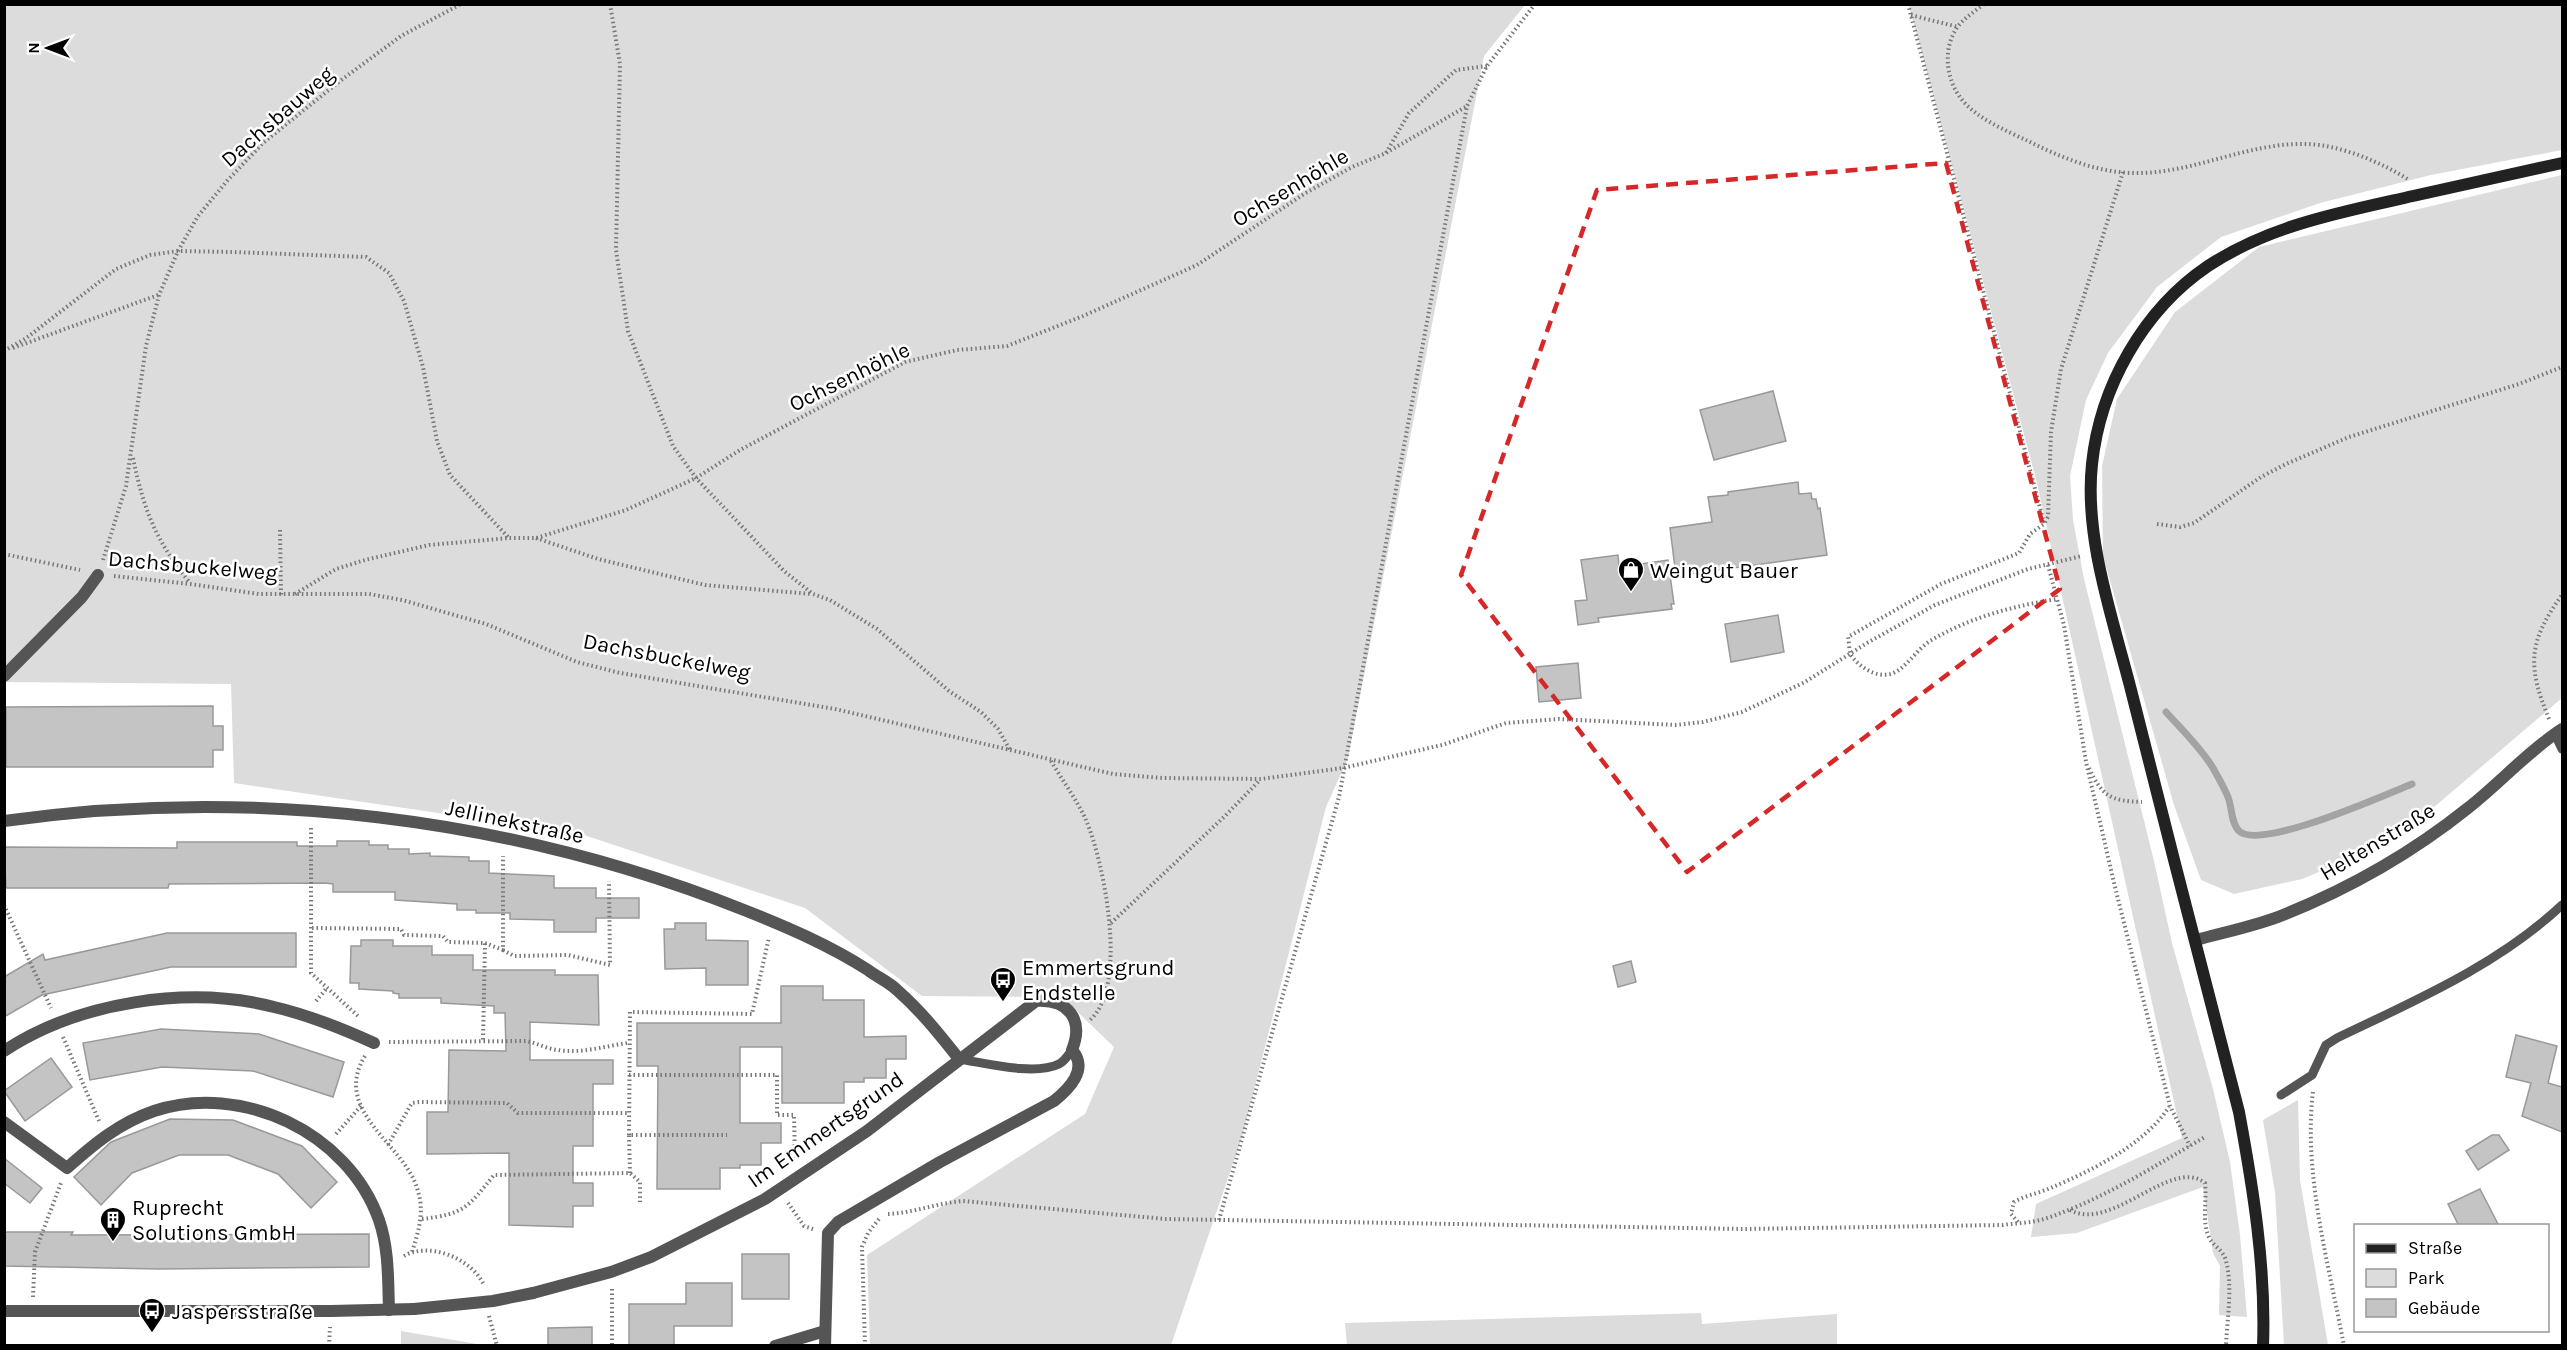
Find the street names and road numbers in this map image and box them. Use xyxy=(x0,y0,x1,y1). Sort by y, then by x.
street label: Dachsbauweg xyxy=(216,60,340,173)
street label: Ochsenhöhle xyxy=(1228,143,1353,233)
street label: Ochsenhöhle xyxy=(785,337,914,417)
street label: Dachsbuckelweg xyxy=(107,546,279,586)
street label: Dachsbuckelweg xyxy=(581,628,753,686)
street label: Jellinekstraße xyxy=(443,795,586,849)
street label: Heltenstraße xyxy=(2315,797,2440,886)
street label: Im Emmertsgrund xyxy=(743,1066,909,1193)

